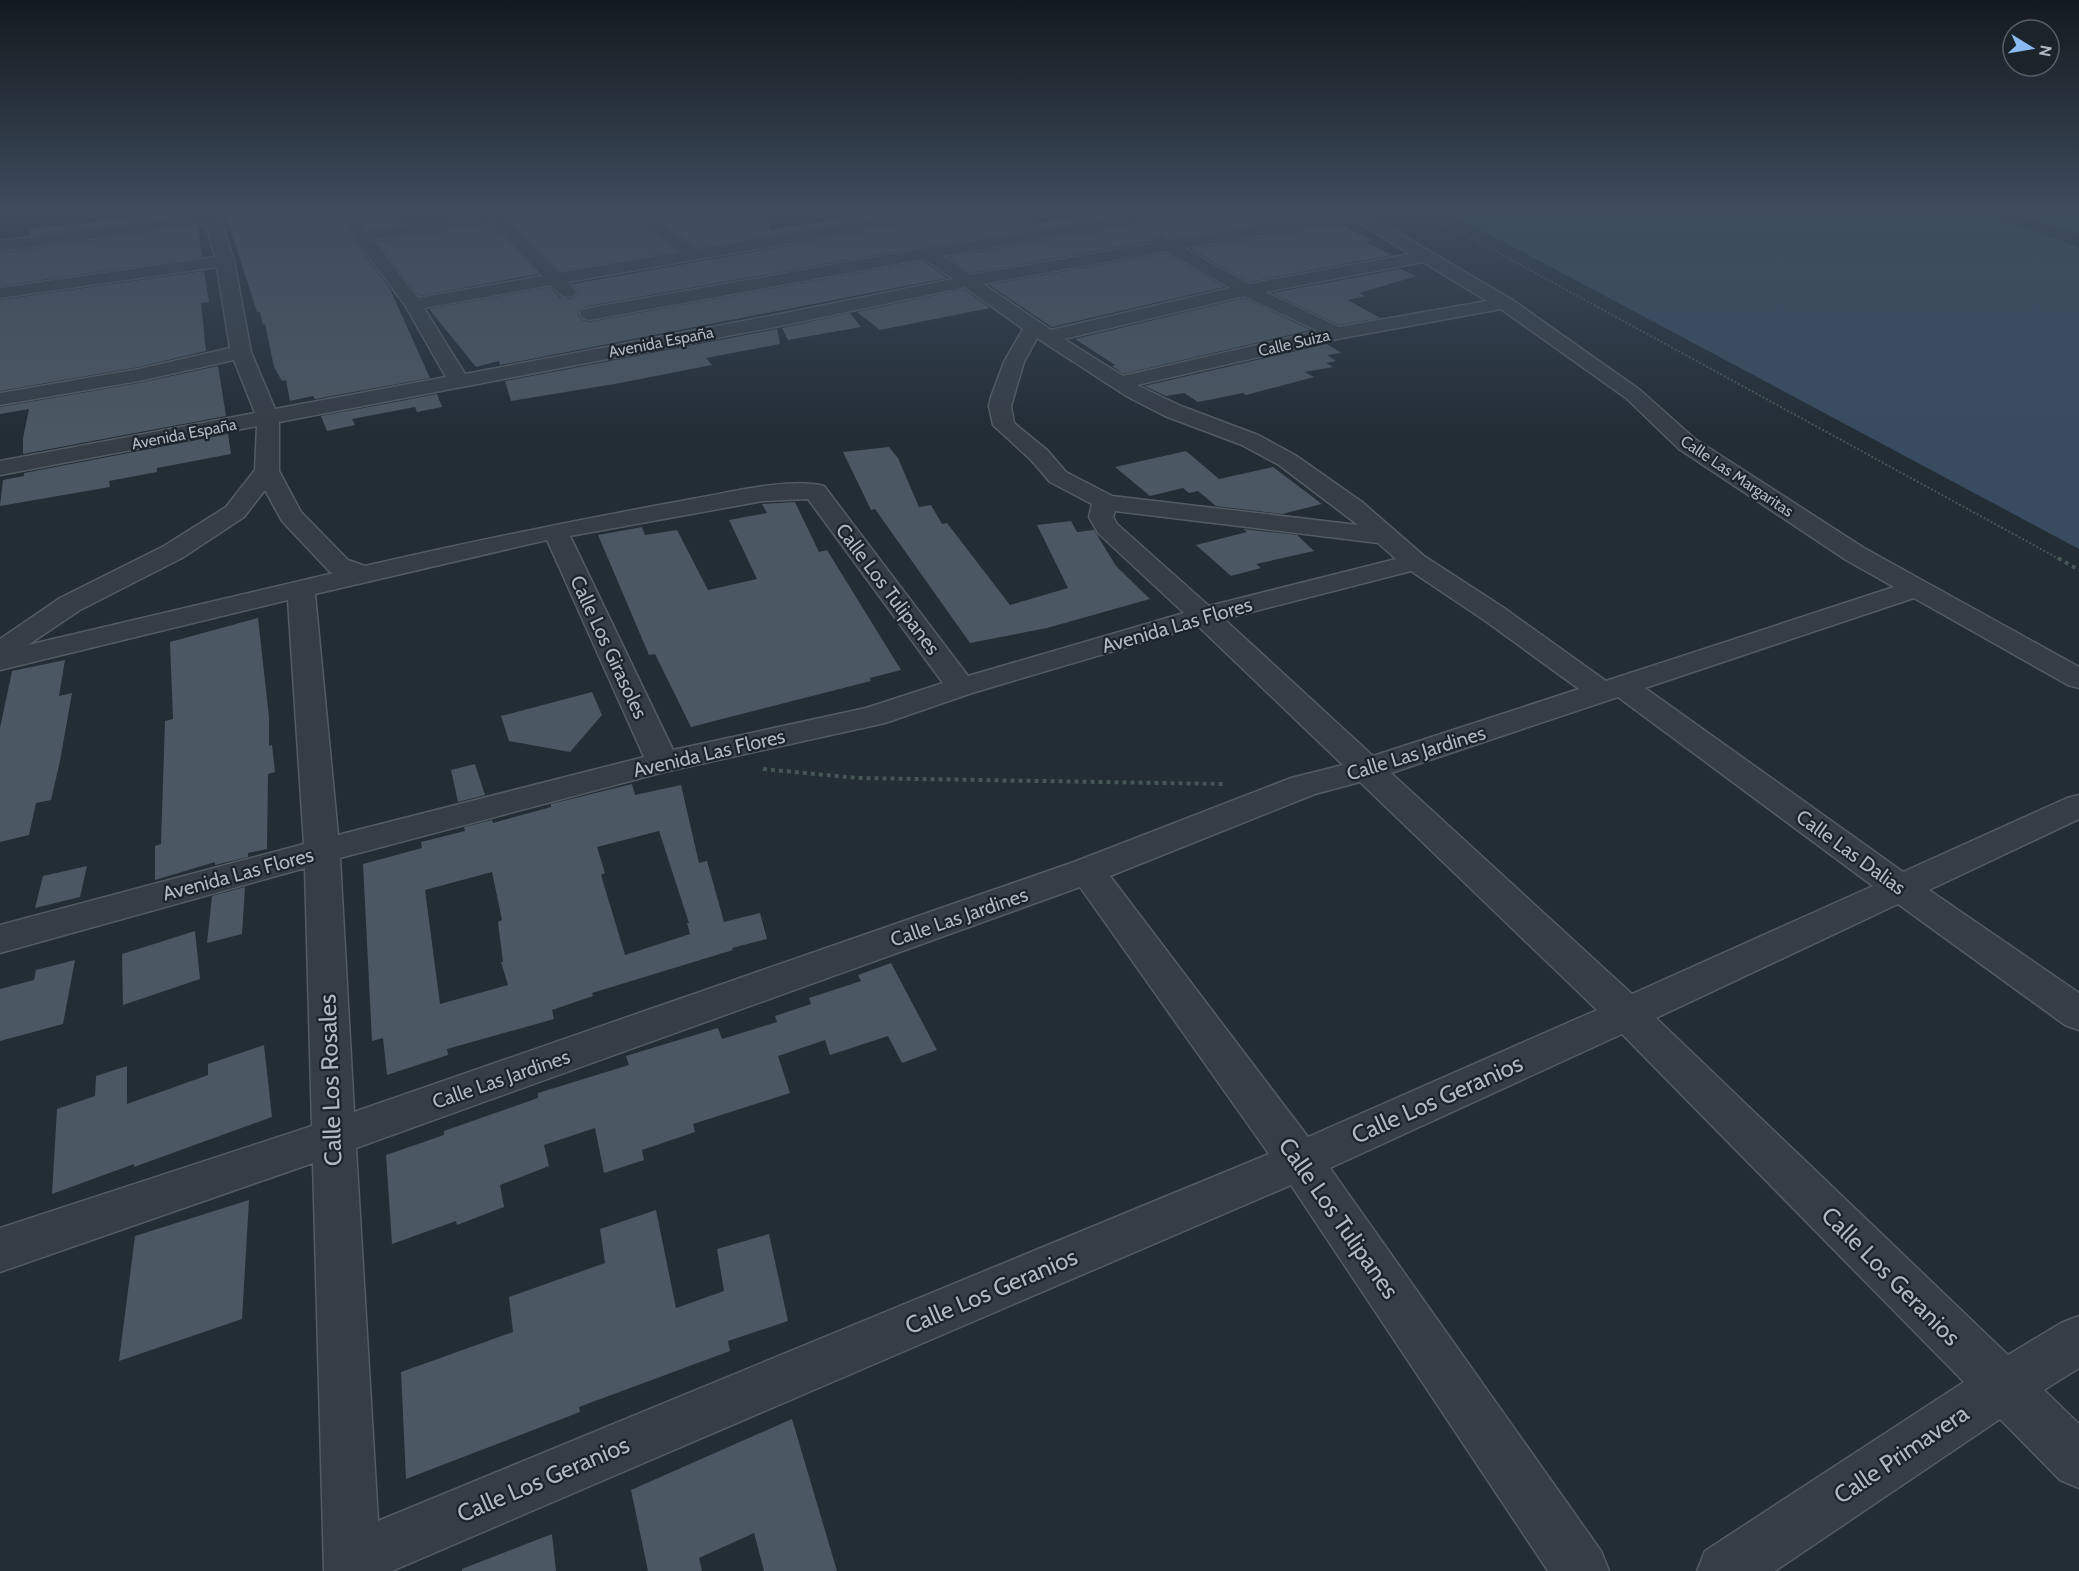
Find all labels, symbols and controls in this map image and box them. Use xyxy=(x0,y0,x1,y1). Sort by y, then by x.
north arrow xyxy=(2001,18,2061,78)
text: N xyxy=(2035,43,2056,58)
street label: Avenida España xyxy=(607,322,715,361)
street label: Calle Suiza xyxy=(1256,325,1332,360)
street label: Avenida España xyxy=(130,414,238,453)
street label: Calle Las Margaritas xyxy=(1677,431,1797,521)
street label: Calle Los Tulipanes xyxy=(831,519,945,659)
street label: Calle Los Girasoles xyxy=(565,572,653,722)
street label: Avenida Las Flores xyxy=(1099,592,1255,658)
street label: Calle Las Jardines xyxy=(1344,720,1488,786)
street label: Avenida Las Flores xyxy=(631,724,787,782)
street label: Calle Las Dalias xyxy=(1792,804,1910,900)
street label: Avenida Las Flores xyxy=(160,842,316,906)
street label: Calle Las Jardines xyxy=(887,882,1031,952)
street label: Calle Los Rosales xyxy=(313,994,347,1166)
street label: Calle Las Jardines xyxy=(429,1044,573,1114)
street label: Calle Los Geranios xyxy=(1347,1048,1527,1150)
street label: Calle Los Tulipanes xyxy=(1273,1132,1405,1304)
street label: Calle Los Geranios xyxy=(1816,1201,1966,1351)
street label: Calle Los Geranios xyxy=(900,1242,1082,1340)
street label: Calle Primavera xyxy=(1828,1398,1974,1510)
street label: Calle Los Geranios xyxy=(452,1430,634,1528)

